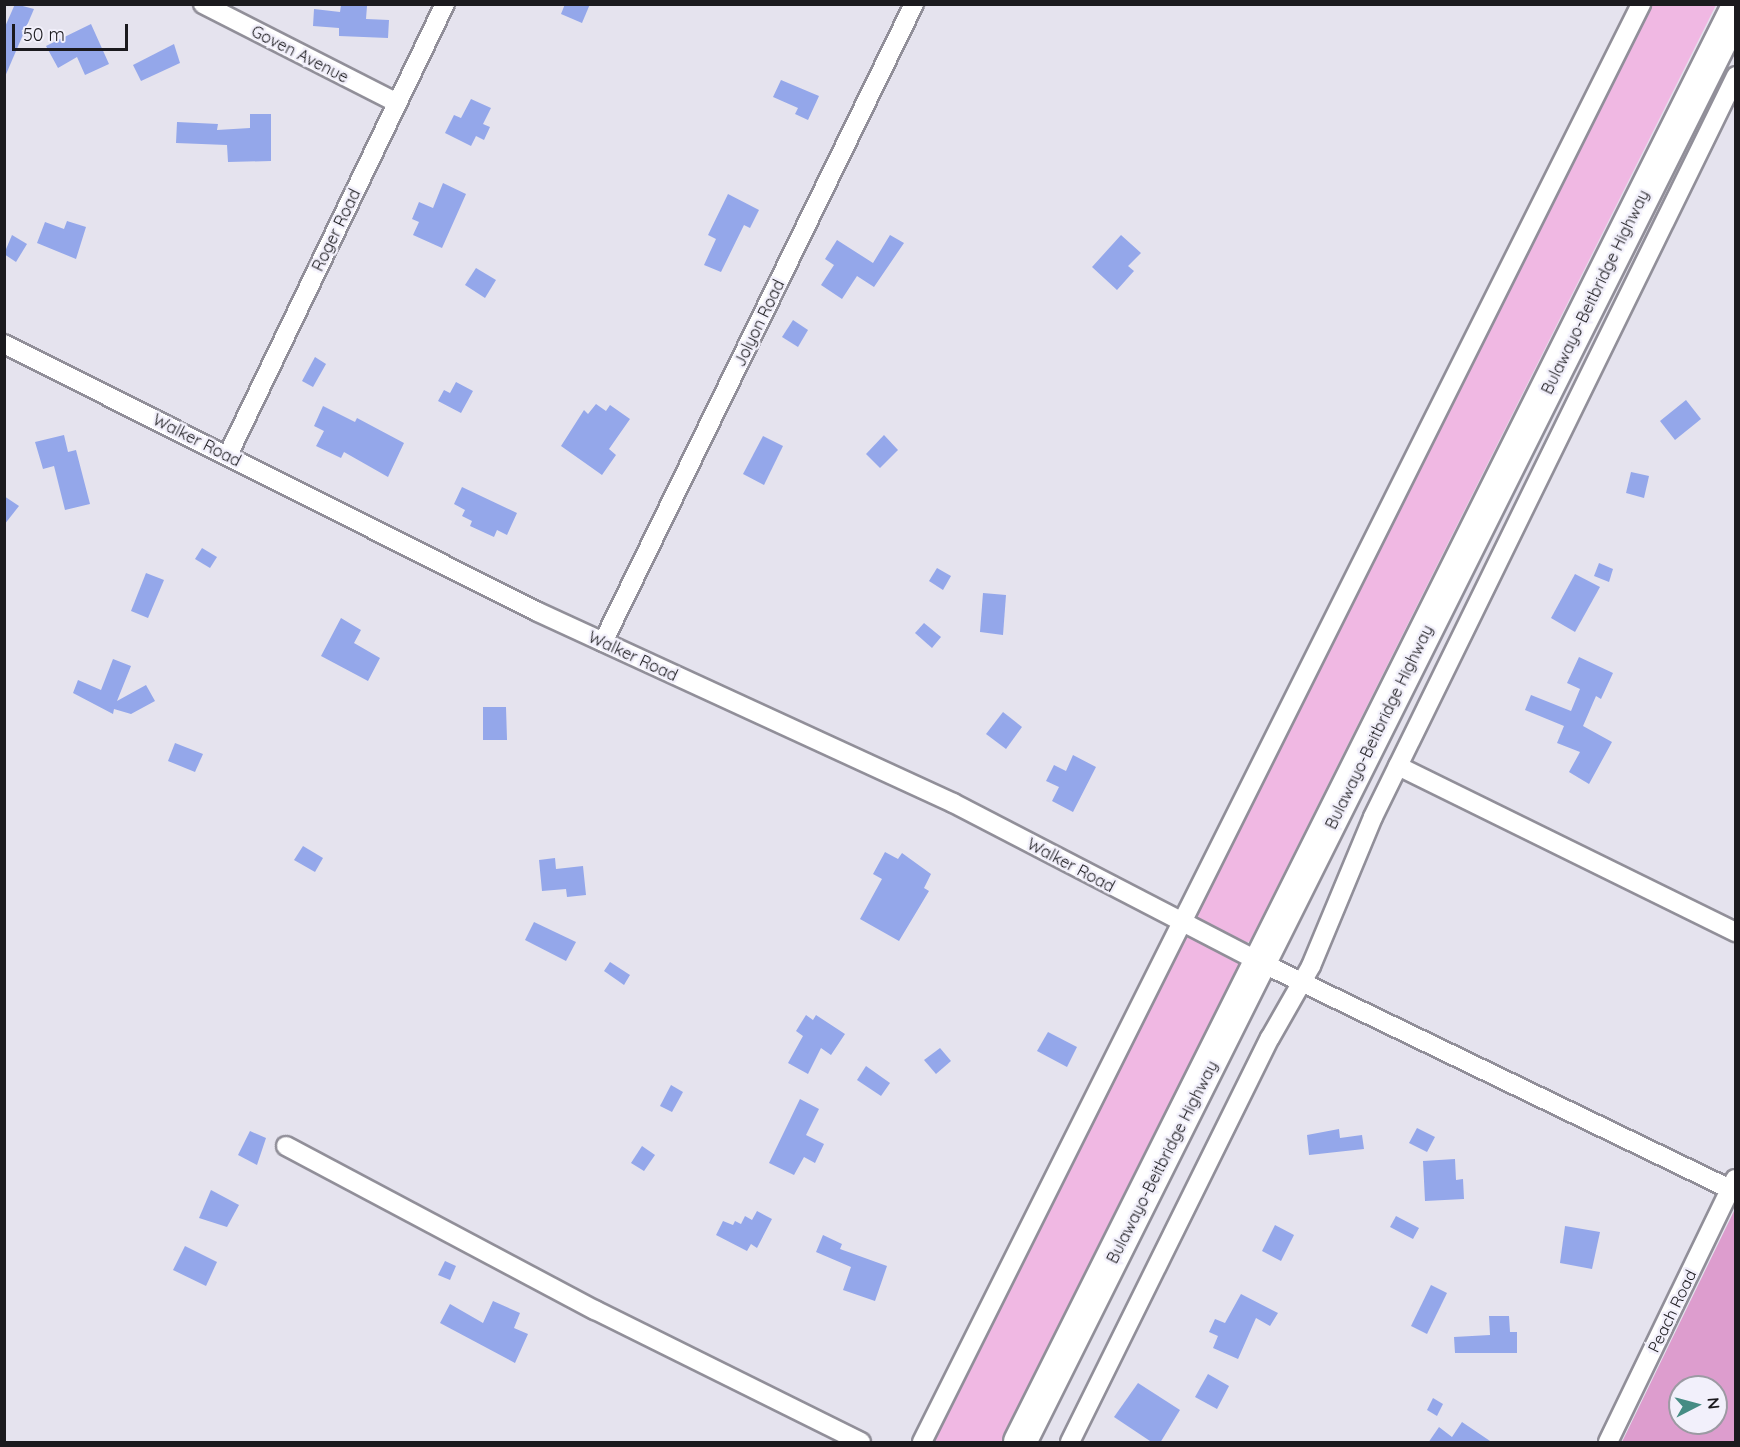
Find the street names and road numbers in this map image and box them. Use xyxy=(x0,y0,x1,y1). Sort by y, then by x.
street label: Goven Avenue xyxy=(248,21,352,87)
street label: Roger Road xyxy=(308,186,364,274)
street label: Bulawayo-Beitbridge Highway xyxy=(1537,187,1653,397)
street label: Jolyon Road xyxy=(730,276,788,370)
street label: Walker Road xyxy=(150,410,244,470)
street label: Bulawayo-Beitbridge Highway xyxy=(1321,622,1437,832)
street label: Walker Road xyxy=(585,627,681,685)
street label: Walker Road xyxy=(1024,834,1118,896)
street label: Bulawayo-Beitbridge Highway xyxy=(1102,1058,1222,1266)
street label: Peach Road xyxy=(1644,1267,1700,1355)

